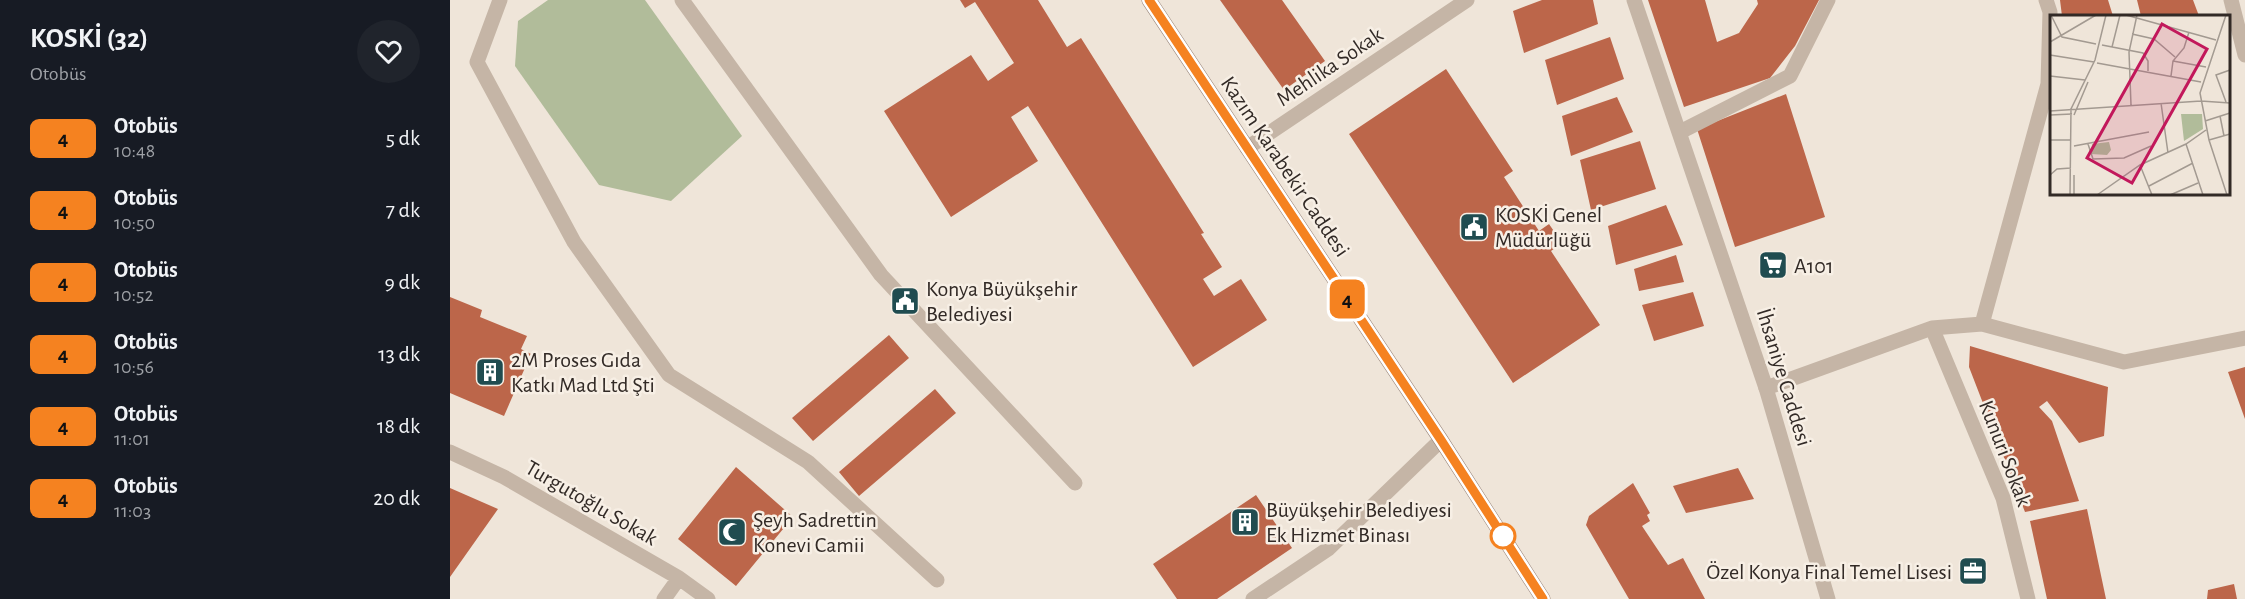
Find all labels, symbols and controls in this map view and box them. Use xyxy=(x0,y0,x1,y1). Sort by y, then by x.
inset map xyxy=(2050,15,2230,195)
button: heart xyxy=(357,20,420,83)
street label: Mehlika Sokak xyxy=(1272,23,1387,110)
text: KOSKİ (32) xyxy=(30,25,148,53)
text: Otobüs xyxy=(30,64,87,84)
street label: Kazım Karabekir Caddesi xyxy=(1217,73,1354,261)
text: Otobüs xyxy=(114,115,178,137)
text: 5 dk xyxy=(386,127,420,149)
text: 4 xyxy=(58,128,68,149)
text: 10:48 xyxy=(114,141,155,161)
text: Otobüs xyxy=(114,187,178,209)
text: 7 dk xyxy=(386,199,420,221)
text: 4 xyxy=(58,200,68,221)
place label: KOSKİ Genel Müdürlüğü xyxy=(1495,204,1602,251)
public building icon: KOSKİ Genel Müdürlüğü xyxy=(1458,211,1490,243)
text: 10:50 xyxy=(114,213,155,233)
supermarket icon: A101 xyxy=(1757,249,1789,281)
place label: A101 xyxy=(1794,255,1833,277)
text: Otobüs xyxy=(114,259,178,281)
text: 9 dk xyxy=(385,271,420,293)
text: 4 xyxy=(58,272,68,293)
place label: Konya Büyükşehir Belediyesi xyxy=(926,278,1077,325)
line badge: 4 xyxy=(1328,280,1366,318)
text: 10:52 xyxy=(114,285,153,305)
public building icon: Konya Büyükşehir Belediyesi xyxy=(889,285,921,317)
text: 4 xyxy=(1342,289,1352,310)
street label: İhsaniye Caddesi xyxy=(1753,306,1815,449)
text: Otobüs xyxy=(114,331,178,353)
text: 13 dk xyxy=(378,343,420,365)
text: 4 xyxy=(58,344,68,365)
place label: 2M Proses Gıda Katkı Mad Ltd Şti xyxy=(511,349,655,396)
building icon: 2M Proses Gıda Katkı Mad Ltd Şti xyxy=(474,356,506,388)
text: 10:56 xyxy=(114,357,154,377)
street label: Kunuri Sokak xyxy=(1975,397,2035,509)
text: Otobüs xyxy=(114,403,178,425)
text: 18 dk xyxy=(377,415,420,437)
text: 4 xyxy=(58,416,68,437)
text: 11:01 xyxy=(114,429,150,449)
street label: Turgutoğlu Sokak xyxy=(522,456,661,549)
text: Otobüs xyxy=(114,475,178,497)
text: 20 dk xyxy=(373,487,420,509)
text: 4 xyxy=(58,488,68,509)
place label: Büyükşehir Belediyesi Ek Hizmet Binası xyxy=(1266,499,1452,546)
text: 11:03 xyxy=(114,501,151,521)
building icon: Büyükşehir Belediyesi Ek Hizmet Binası xyxy=(1229,506,1261,538)
place label: Şeyh Sadrettin Konevi Camii xyxy=(753,509,877,556)
mosque icon: Şeyh Sadrettin Konevi Camii xyxy=(716,516,748,548)
unlabelled marker xyxy=(1490,523,1516,549)
office icon: Özel Konya Final Temel Lisesi xyxy=(1957,555,1989,587)
place label: Özel Konya Final Temel Lisesi xyxy=(1706,561,1952,583)

